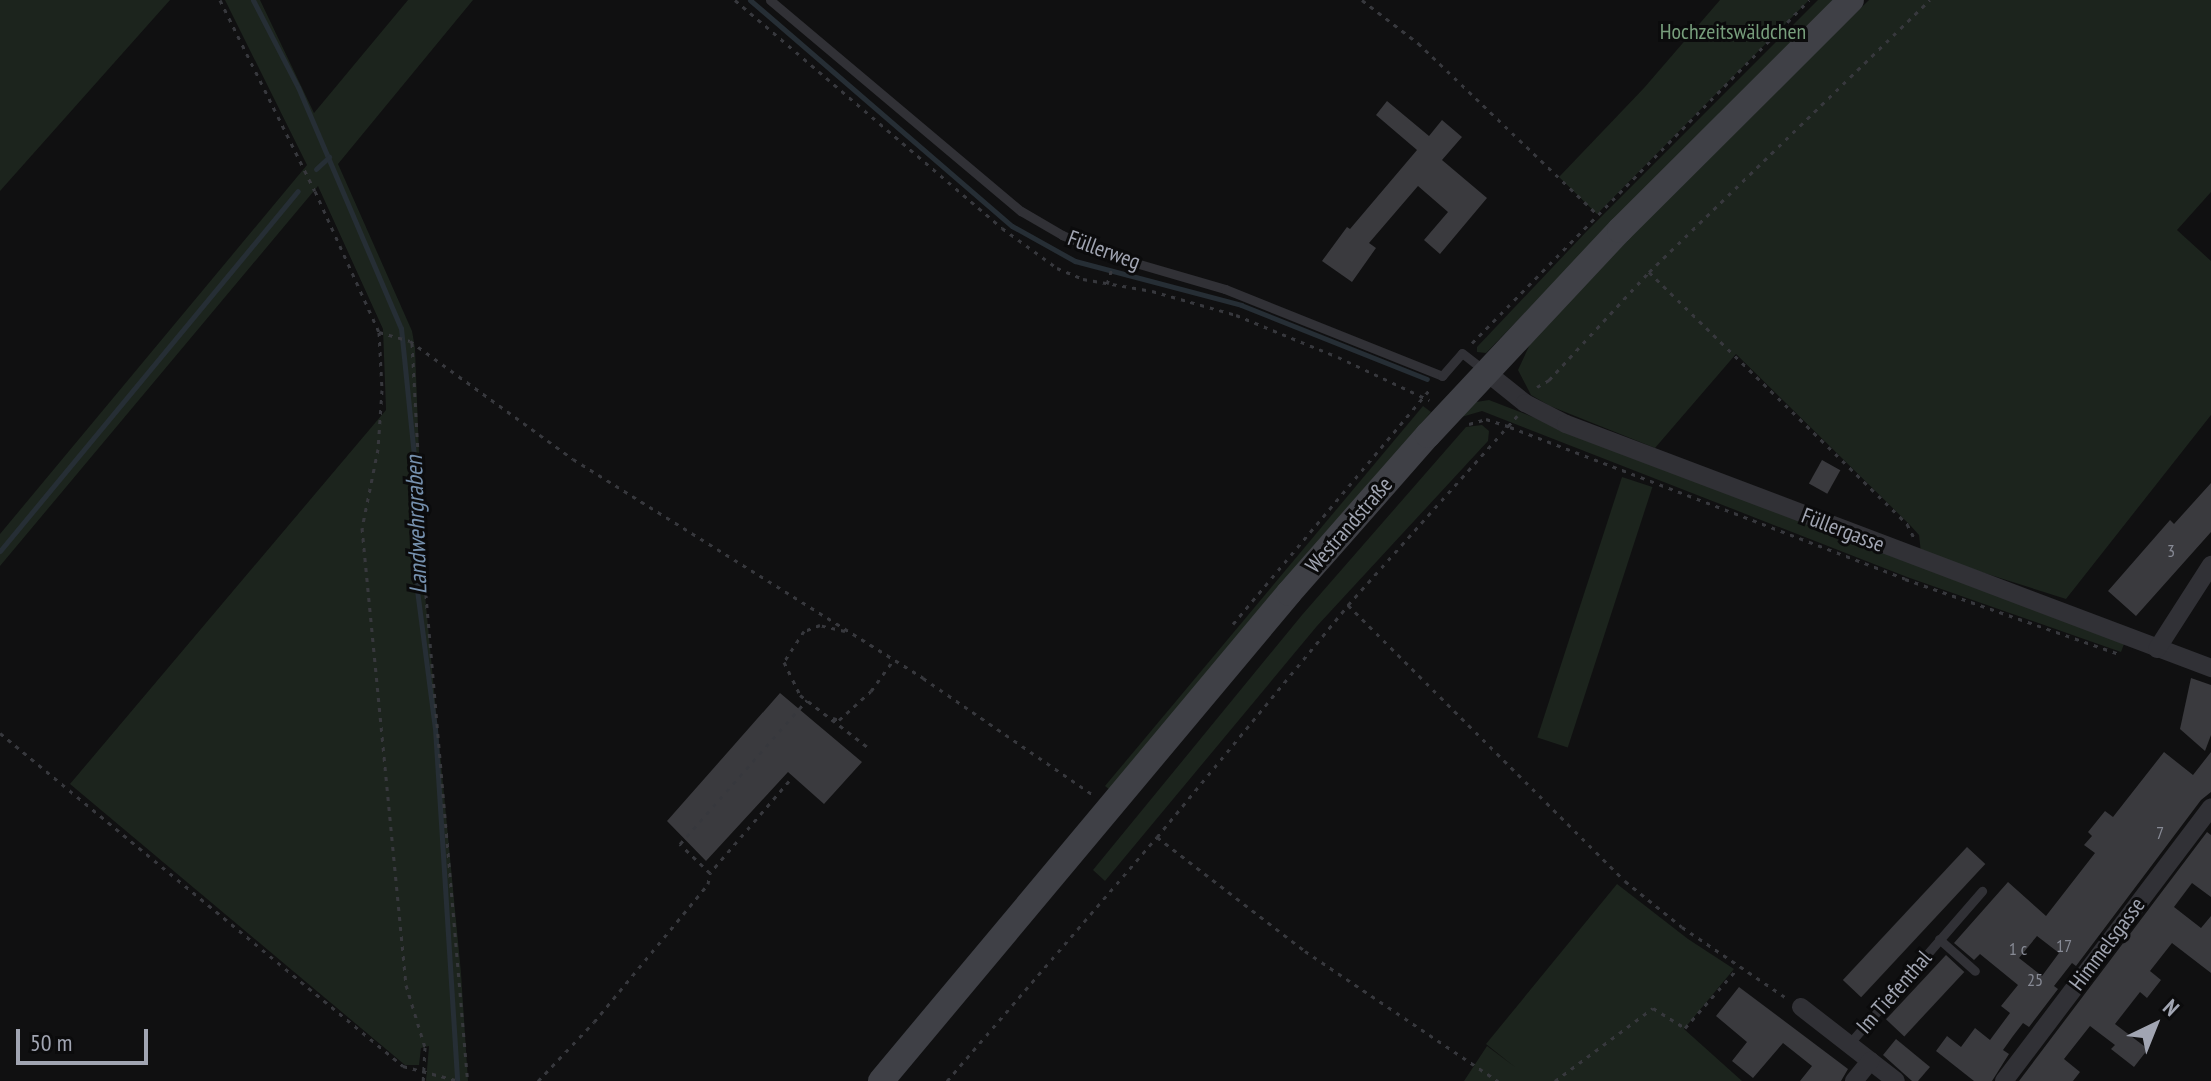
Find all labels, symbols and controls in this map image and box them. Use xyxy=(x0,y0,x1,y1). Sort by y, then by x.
park label: Hochzeitswäldchen xyxy=(1660,19,1806,45)
street label: Füllerweg xyxy=(1064,225,1144,275)
water label: Landwehrgraben xyxy=(399,455,433,595)
street label: Westrandstraße xyxy=(1300,472,1398,578)
street label: Füllergasse xyxy=(1798,502,1888,558)
house number: 3 xyxy=(2167,540,2175,562)
house number: 7 xyxy=(2156,822,2164,844)
street label: Himmelsgasse xyxy=(2064,892,2150,996)
house number: 17 xyxy=(2056,935,2072,957)
house number: 1 c xyxy=(2009,938,2027,960)
street label: Im Tiefenthal xyxy=(1851,945,1937,1039)
house number: 25 xyxy=(2027,969,2043,991)
north arrow xyxy=(2115,985,2195,1065)
text: N xyxy=(2157,993,2185,1022)
scale bar xyxy=(20,1013,152,1063)
text: 50 m xyxy=(30,1027,72,1058)

